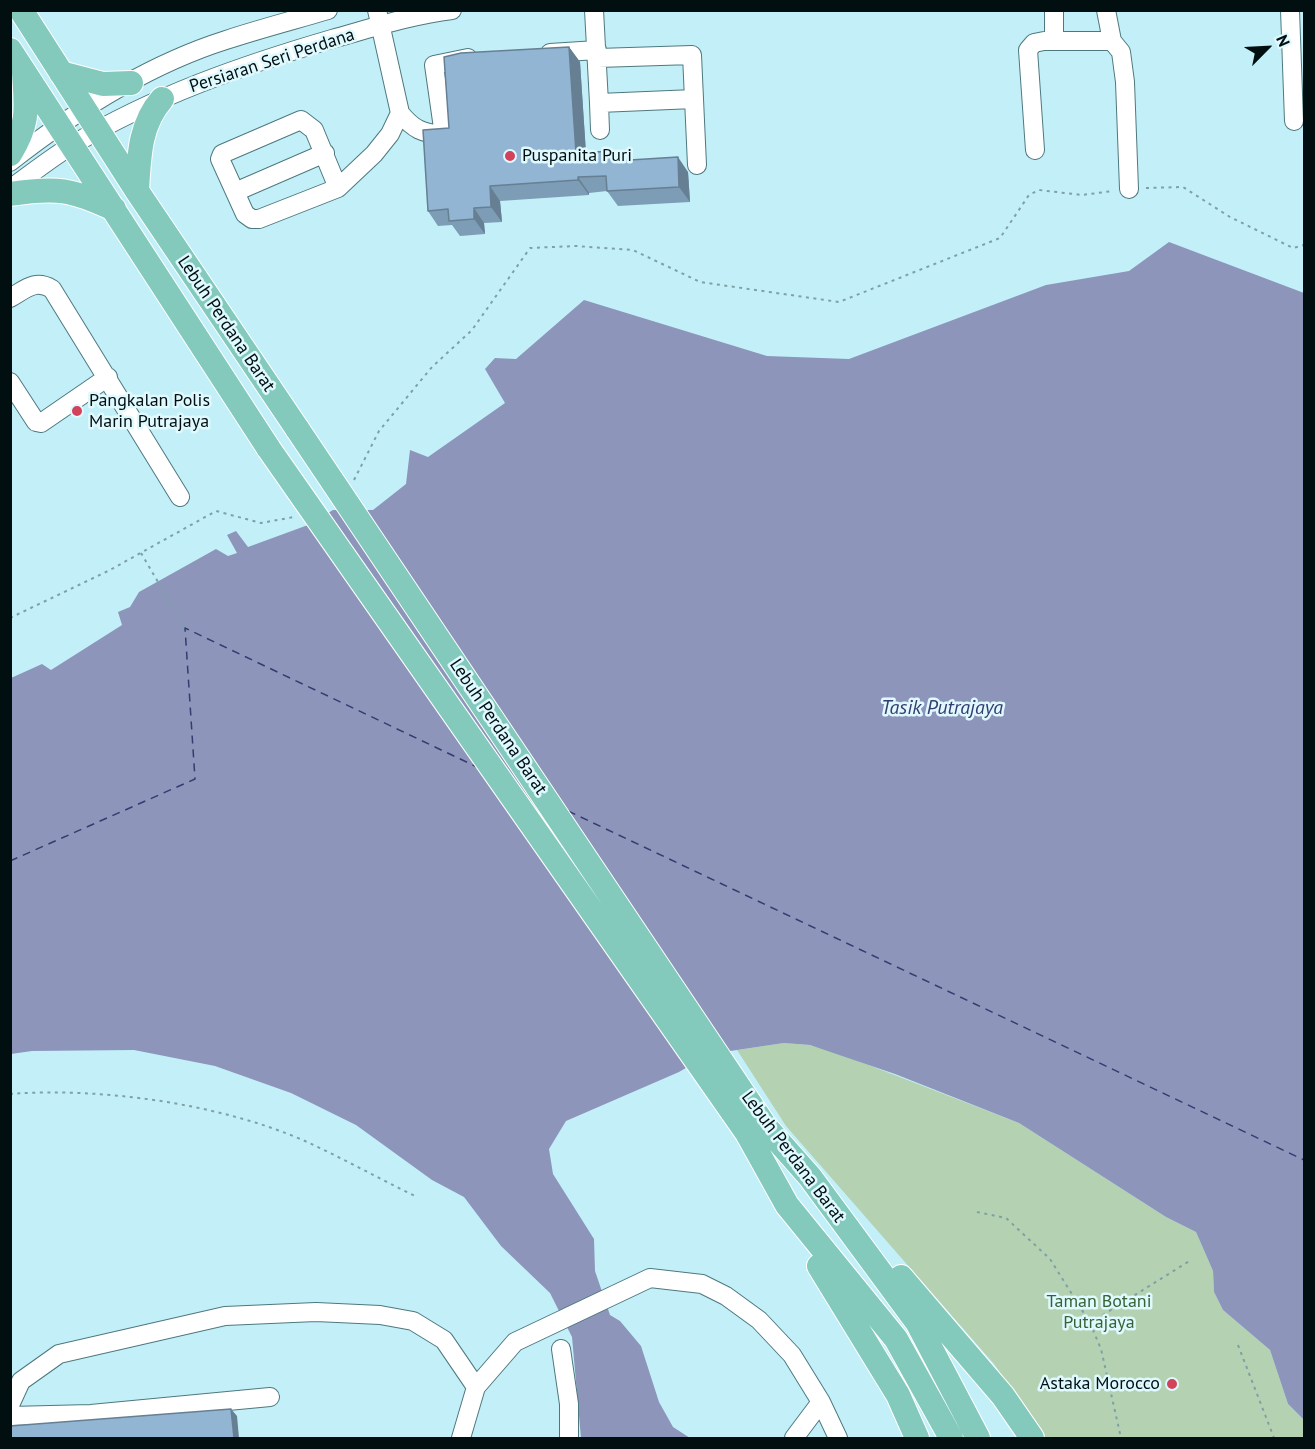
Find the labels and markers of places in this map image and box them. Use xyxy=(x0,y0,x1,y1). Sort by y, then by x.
place label: Puspanita Puri xyxy=(522,145,632,167)
marker: Puspanita Puri xyxy=(503,149,517,163)
place label: Pangkalan Polis Marin Putrajaya xyxy=(89,390,210,432)
marker: Pangkalan Polis Marin Putrajaya xyxy=(70,404,84,418)
place label: Astaka Morocco xyxy=(1040,1373,1160,1395)
marker: Astaka Morocco xyxy=(1165,1377,1179,1391)

